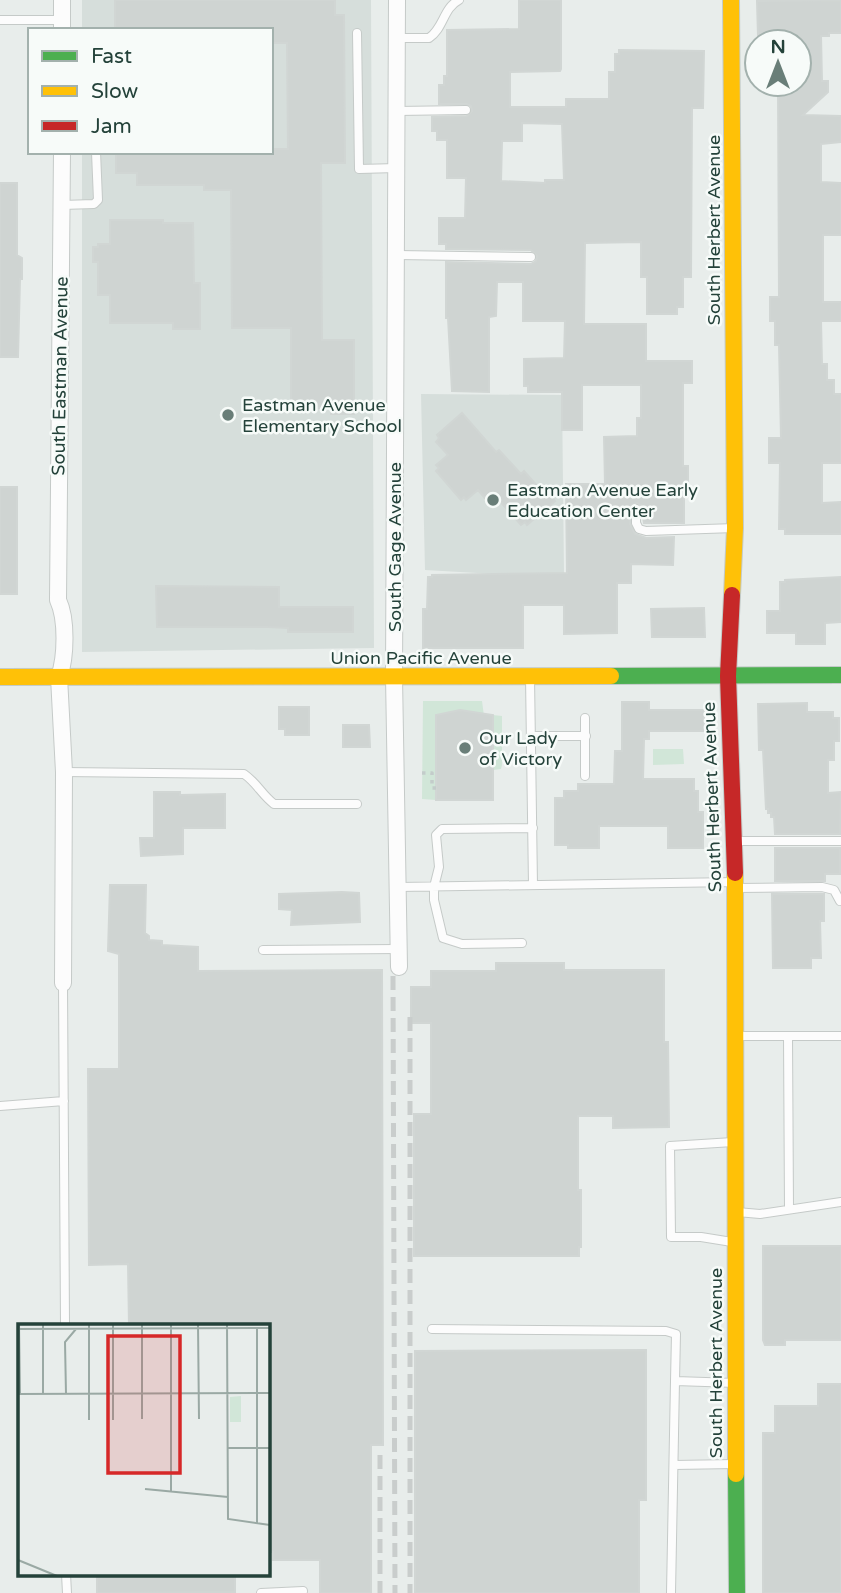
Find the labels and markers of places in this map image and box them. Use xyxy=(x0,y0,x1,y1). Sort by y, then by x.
place label: Eastman Avenue Elementary School xyxy=(242,394,402,437)
marker: Eastman Avenue Elementary School xyxy=(220,407,236,423)
place label: Eastman Avenue Early Education Center xyxy=(507,479,698,522)
marker: Eastman Avenue Early Education Center xyxy=(485,492,501,508)
place label: Our Lady of Victory xyxy=(479,727,562,770)
marker: Our Lady of Victory xyxy=(457,740,473,756)

